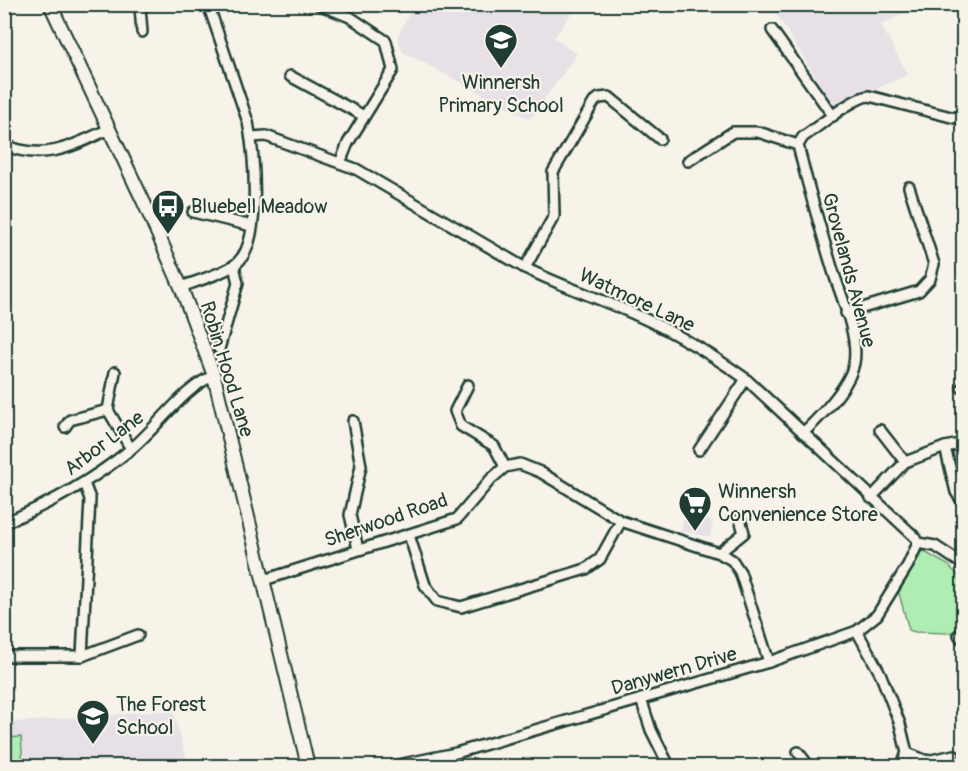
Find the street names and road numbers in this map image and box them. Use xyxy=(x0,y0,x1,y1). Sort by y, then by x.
street label: Grovelands Avenue xyxy=(816,190,882,350)
street label: Watmore Lane xyxy=(575,262,699,338)
street label: Robin Hood Lane xyxy=(194,298,260,440)
street label: Arbor Lane xyxy=(59,405,149,481)
street label: Sherwood Road xyxy=(321,487,451,553)
street label: Danywern Drive xyxy=(608,641,740,701)

